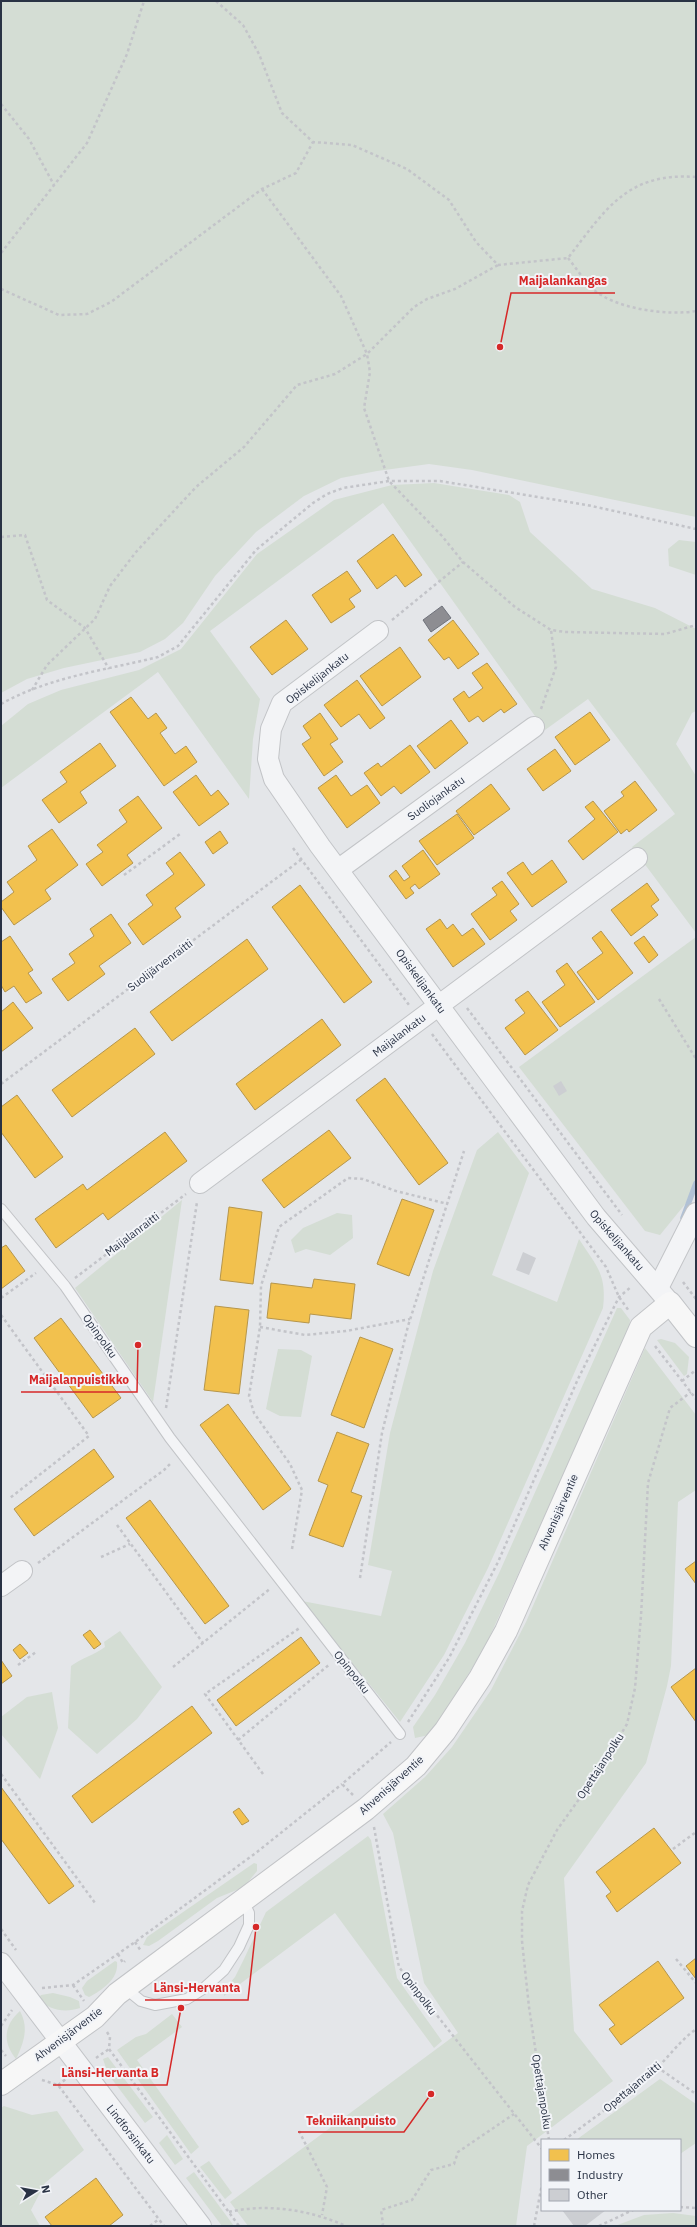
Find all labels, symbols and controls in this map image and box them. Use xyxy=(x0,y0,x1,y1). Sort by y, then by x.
callout: Maijalankangas xyxy=(511,269,615,293)
text: Maijalankangas xyxy=(519,273,607,288)
street label: Opiskelijankatu xyxy=(283,649,351,707)
street label: Suoliojankatu xyxy=(405,773,467,823)
street label: Suolijärvenraitti xyxy=(125,936,195,994)
street label: Opiskelijankatu xyxy=(393,946,449,1016)
street label: Maijalankatu xyxy=(370,1010,428,1060)
street label: Opiskelijankatu xyxy=(587,1207,647,1273)
street label: Maijalanraitti xyxy=(102,1209,162,1259)
street label: Opinpolku xyxy=(80,1311,120,1361)
callout: Maijalanpuistikko xyxy=(21,1368,137,1392)
text: Maijalanpuistikko xyxy=(29,1372,129,1387)
street label: Ahvenisjärventie xyxy=(535,1472,581,1552)
street label: Opinpolku xyxy=(331,1648,373,1696)
street label: Opettajanpolku xyxy=(573,1730,627,1802)
street label: Ahvenisjärventie xyxy=(356,1752,426,1818)
street label: Opinpolku xyxy=(398,1969,440,2017)
callout: Länsi-Hervanta xyxy=(145,1976,248,2000)
text: Länsi-Hervanta xyxy=(154,1980,241,1995)
street label: Ahvenisjärventie xyxy=(31,2004,105,2064)
street label: Opettajanpolku xyxy=(529,2053,555,2131)
street label: Opettajanraitti xyxy=(600,2059,664,2115)
callout: Länsi-Hervanta B xyxy=(53,2061,167,2085)
text: Länsi-Hervanta B xyxy=(61,2065,159,2080)
street label: Lindforsinkatu xyxy=(104,2102,158,2166)
callout: Tekniikanpuisto xyxy=(298,2108,404,2132)
text: Tekniikanpuisto xyxy=(306,2113,396,2128)
legend xyxy=(541,2139,681,2211)
text: Homes xyxy=(577,2147,615,2162)
text: Industry xyxy=(577,2167,623,2182)
north arrow xyxy=(16,2171,56,2211)
text: N xyxy=(38,2184,53,2194)
text: Other xyxy=(577,2187,608,2202)

